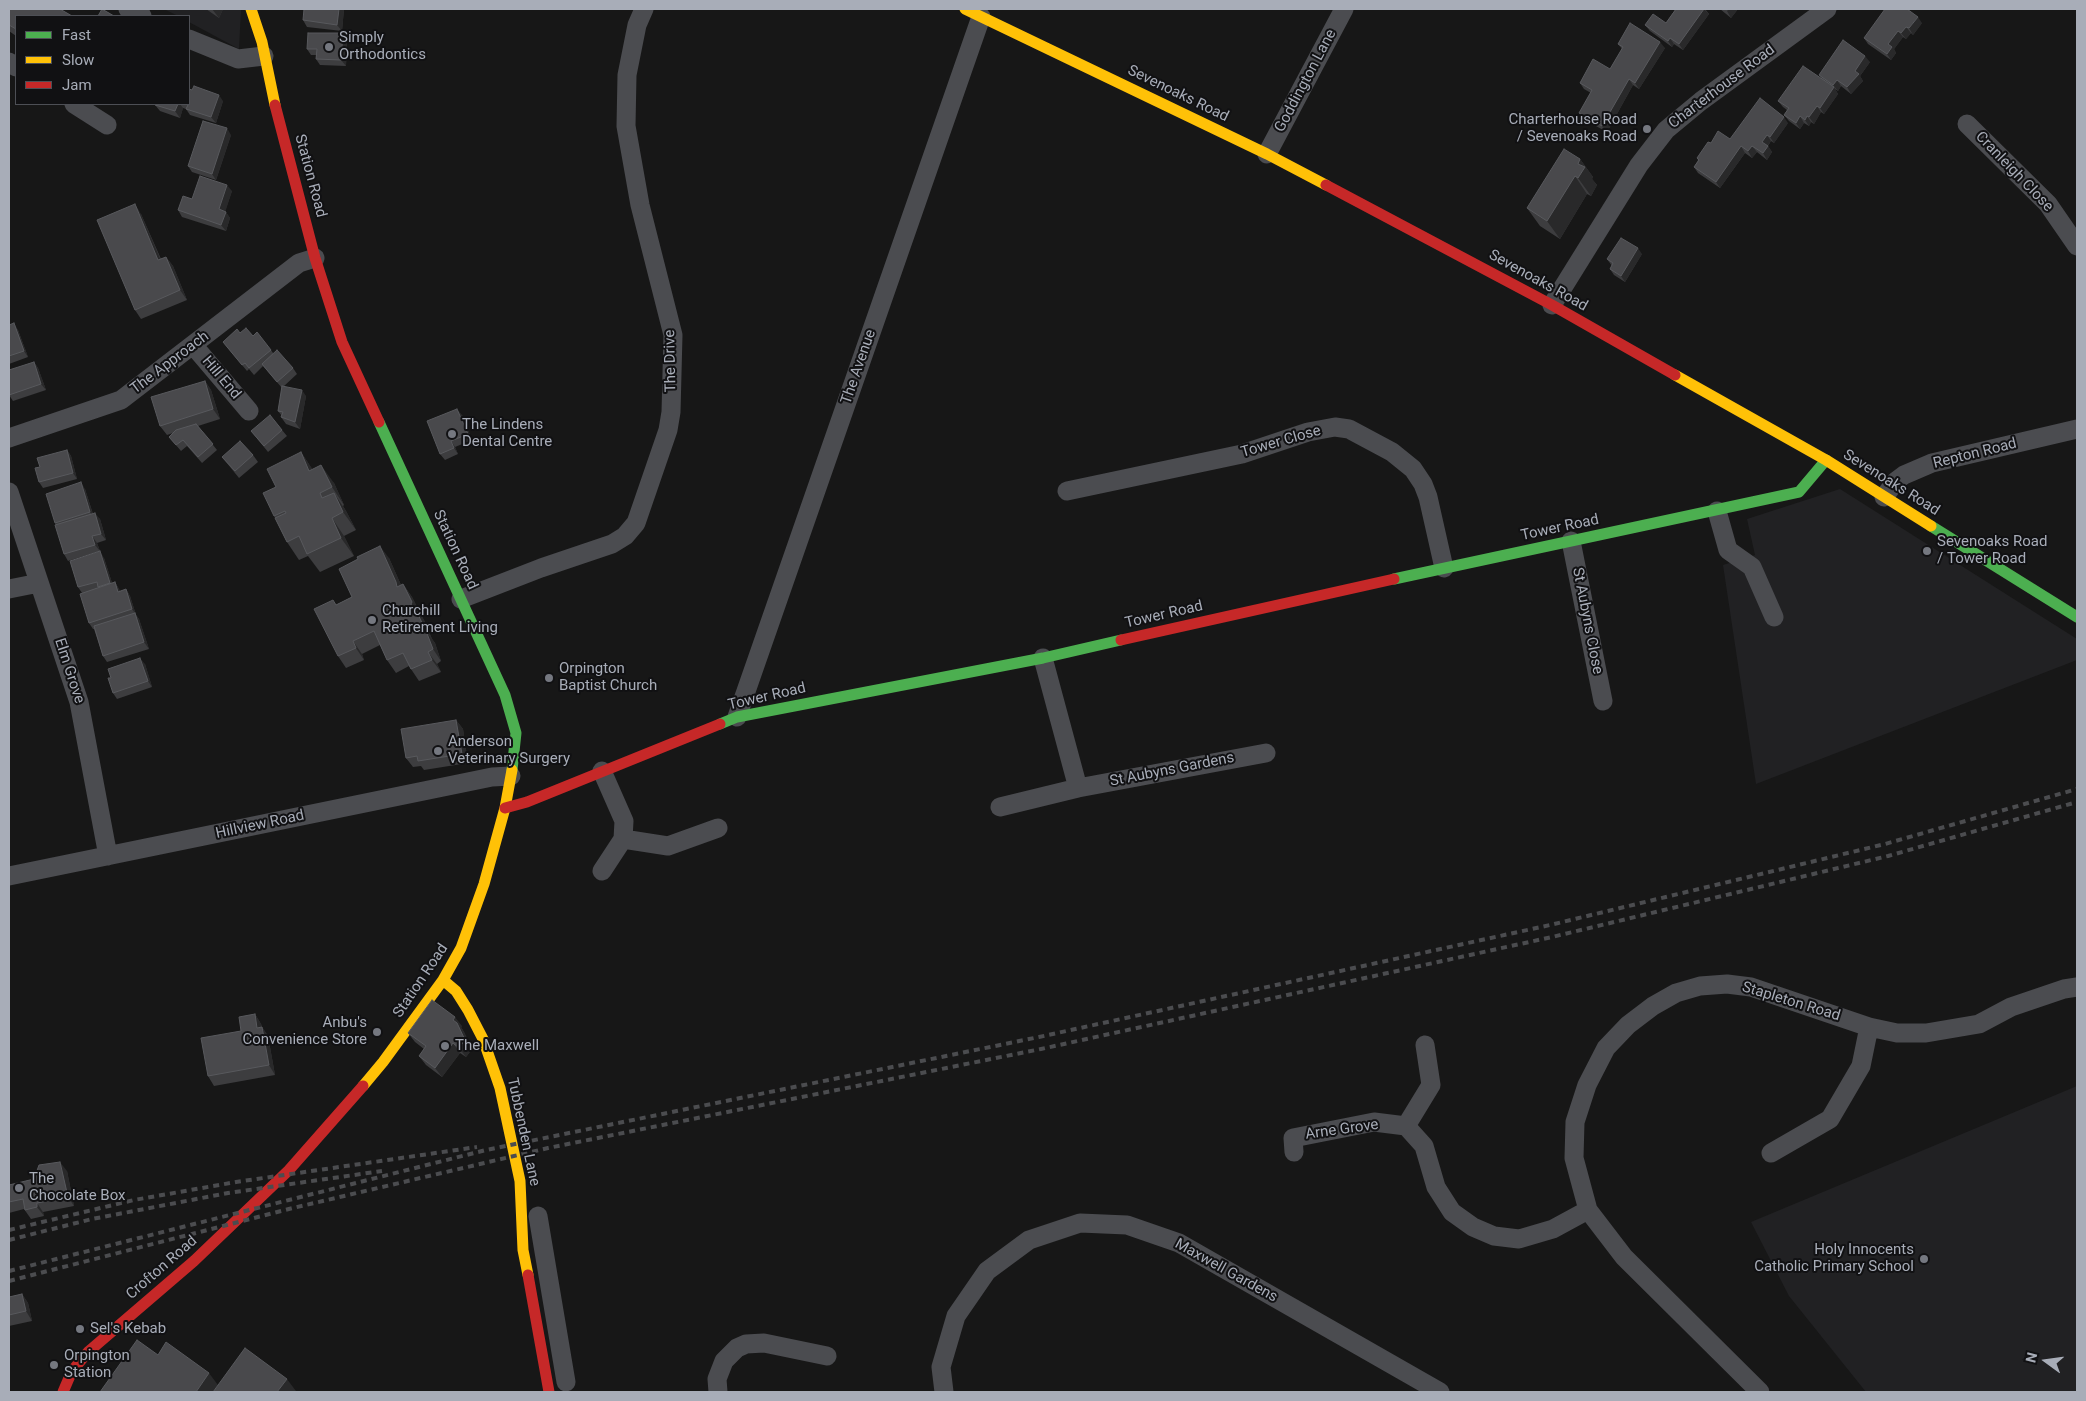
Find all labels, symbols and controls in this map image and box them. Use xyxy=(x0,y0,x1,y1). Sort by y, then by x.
legend xyxy=(15,15,190,105)
text: Fast xyxy=(62,26,91,44)
street label: Goddington Lane xyxy=(1271,27,1341,135)
place label: Simply Orthodontics xyxy=(339,29,426,64)
marker: Simply Orthodontics xyxy=(323,41,335,53)
street label: Charterhouse Road xyxy=(1665,41,1779,133)
text: Slow xyxy=(62,51,94,69)
street label: Sevenoaks Road xyxy=(1124,62,1232,126)
text: Jam xyxy=(62,76,92,94)
place label: Charterhouse Road / Sevenoaks Road xyxy=(1509,111,1637,146)
marker: Charterhouse Road / Sevenoaks Road xyxy=(1641,123,1653,135)
street label: Cranleigh Close xyxy=(1971,128,2057,216)
street label: Station Road xyxy=(290,132,330,220)
street label: Sevenoaks Road xyxy=(1485,246,1591,316)
street label: The Avenue xyxy=(838,327,880,407)
street label: The Approach xyxy=(127,328,213,398)
street label: The Drive xyxy=(661,330,681,392)
street label: Hill End xyxy=(198,353,244,403)
place label: The Lindens Dental Centre xyxy=(462,416,552,451)
street label: Tower Close xyxy=(1239,422,1323,462)
marker: The Lindens Dental Centre xyxy=(446,428,458,440)
street label: Repton Road xyxy=(1931,435,2019,473)
street label: Sevenoaks Road xyxy=(1839,446,1943,520)
street label: Station Road xyxy=(429,507,481,593)
street label: Tower Road xyxy=(1519,511,1601,545)
place label: Sevenoaks Road / Tower Road xyxy=(1937,533,2047,568)
marker: Sevenoaks Road / Tower Road xyxy=(1921,545,1933,557)
street label: St Aubyns Close xyxy=(1568,566,1606,676)
street label: Tower Road xyxy=(1123,597,1205,633)
place label: Churchill Retirement Living xyxy=(382,602,498,637)
marker: Churchill Retirement Living xyxy=(366,614,378,626)
street label: Elm Grove xyxy=(50,636,88,706)
place label: Orpington Baptist Church xyxy=(559,660,657,695)
marker: Orpington Baptist Church xyxy=(543,672,555,684)
street label: Tower Road xyxy=(726,679,808,715)
place label: Anderson Veterinary Surgery xyxy=(448,733,570,768)
marker: Anderson Veterinary Surgery xyxy=(432,745,444,757)
street label: St Aubyns Gardens xyxy=(1108,749,1236,791)
street label: Hillview Road xyxy=(214,807,306,843)
street label: Station Road xyxy=(390,941,452,1021)
street label: Stapleton Road xyxy=(1740,979,1842,1025)
place label: Anbu's Convenience Store xyxy=(242,1014,367,1049)
marker: Anbu's Convenience Store xyxy=(371,1026,383,1038)
place label: The Maxwell xyxy=(455,1037,539,1055)
marker: The Maxwell xyxy=(439,1040,451,1052)
street label: Tubbenden Lane xyxy=(503,1076,543,1188)
street label: Arne Grove xyxy=(1304,1116,1380,1144)
place label: The Chocolate Box xyxy=(29,1170,126,1205)
marker: The Chocolate Box xyxy=(13,1182,25,1194)
street label: Crofton Road xyxy=(123,1232,201,1304)
street label: Maxwell Gardens xyxy=(1171,1235,1281,1307)
place label: Holy Innocents Catholic Primary School xyxy=(1754,1241,1914,1276)
marker: Holy Innocents Catholic Primary School xyxy=(1918,1253,1930,1265)
place label: Sel's Kebab xyxy=(90,1320,166,1338)
marker: Sel's Kebab xyxy=(74,1323,86,1335)
north arrow xyxy=(2021,1336,2071,1386)
place label: Orpington Station xyxy=(64,1347,130,1382)
text: N xyxy=(2022,1351,2040,1364)
marker: Orpington Station xyxy=(48,1359,60,1371)

